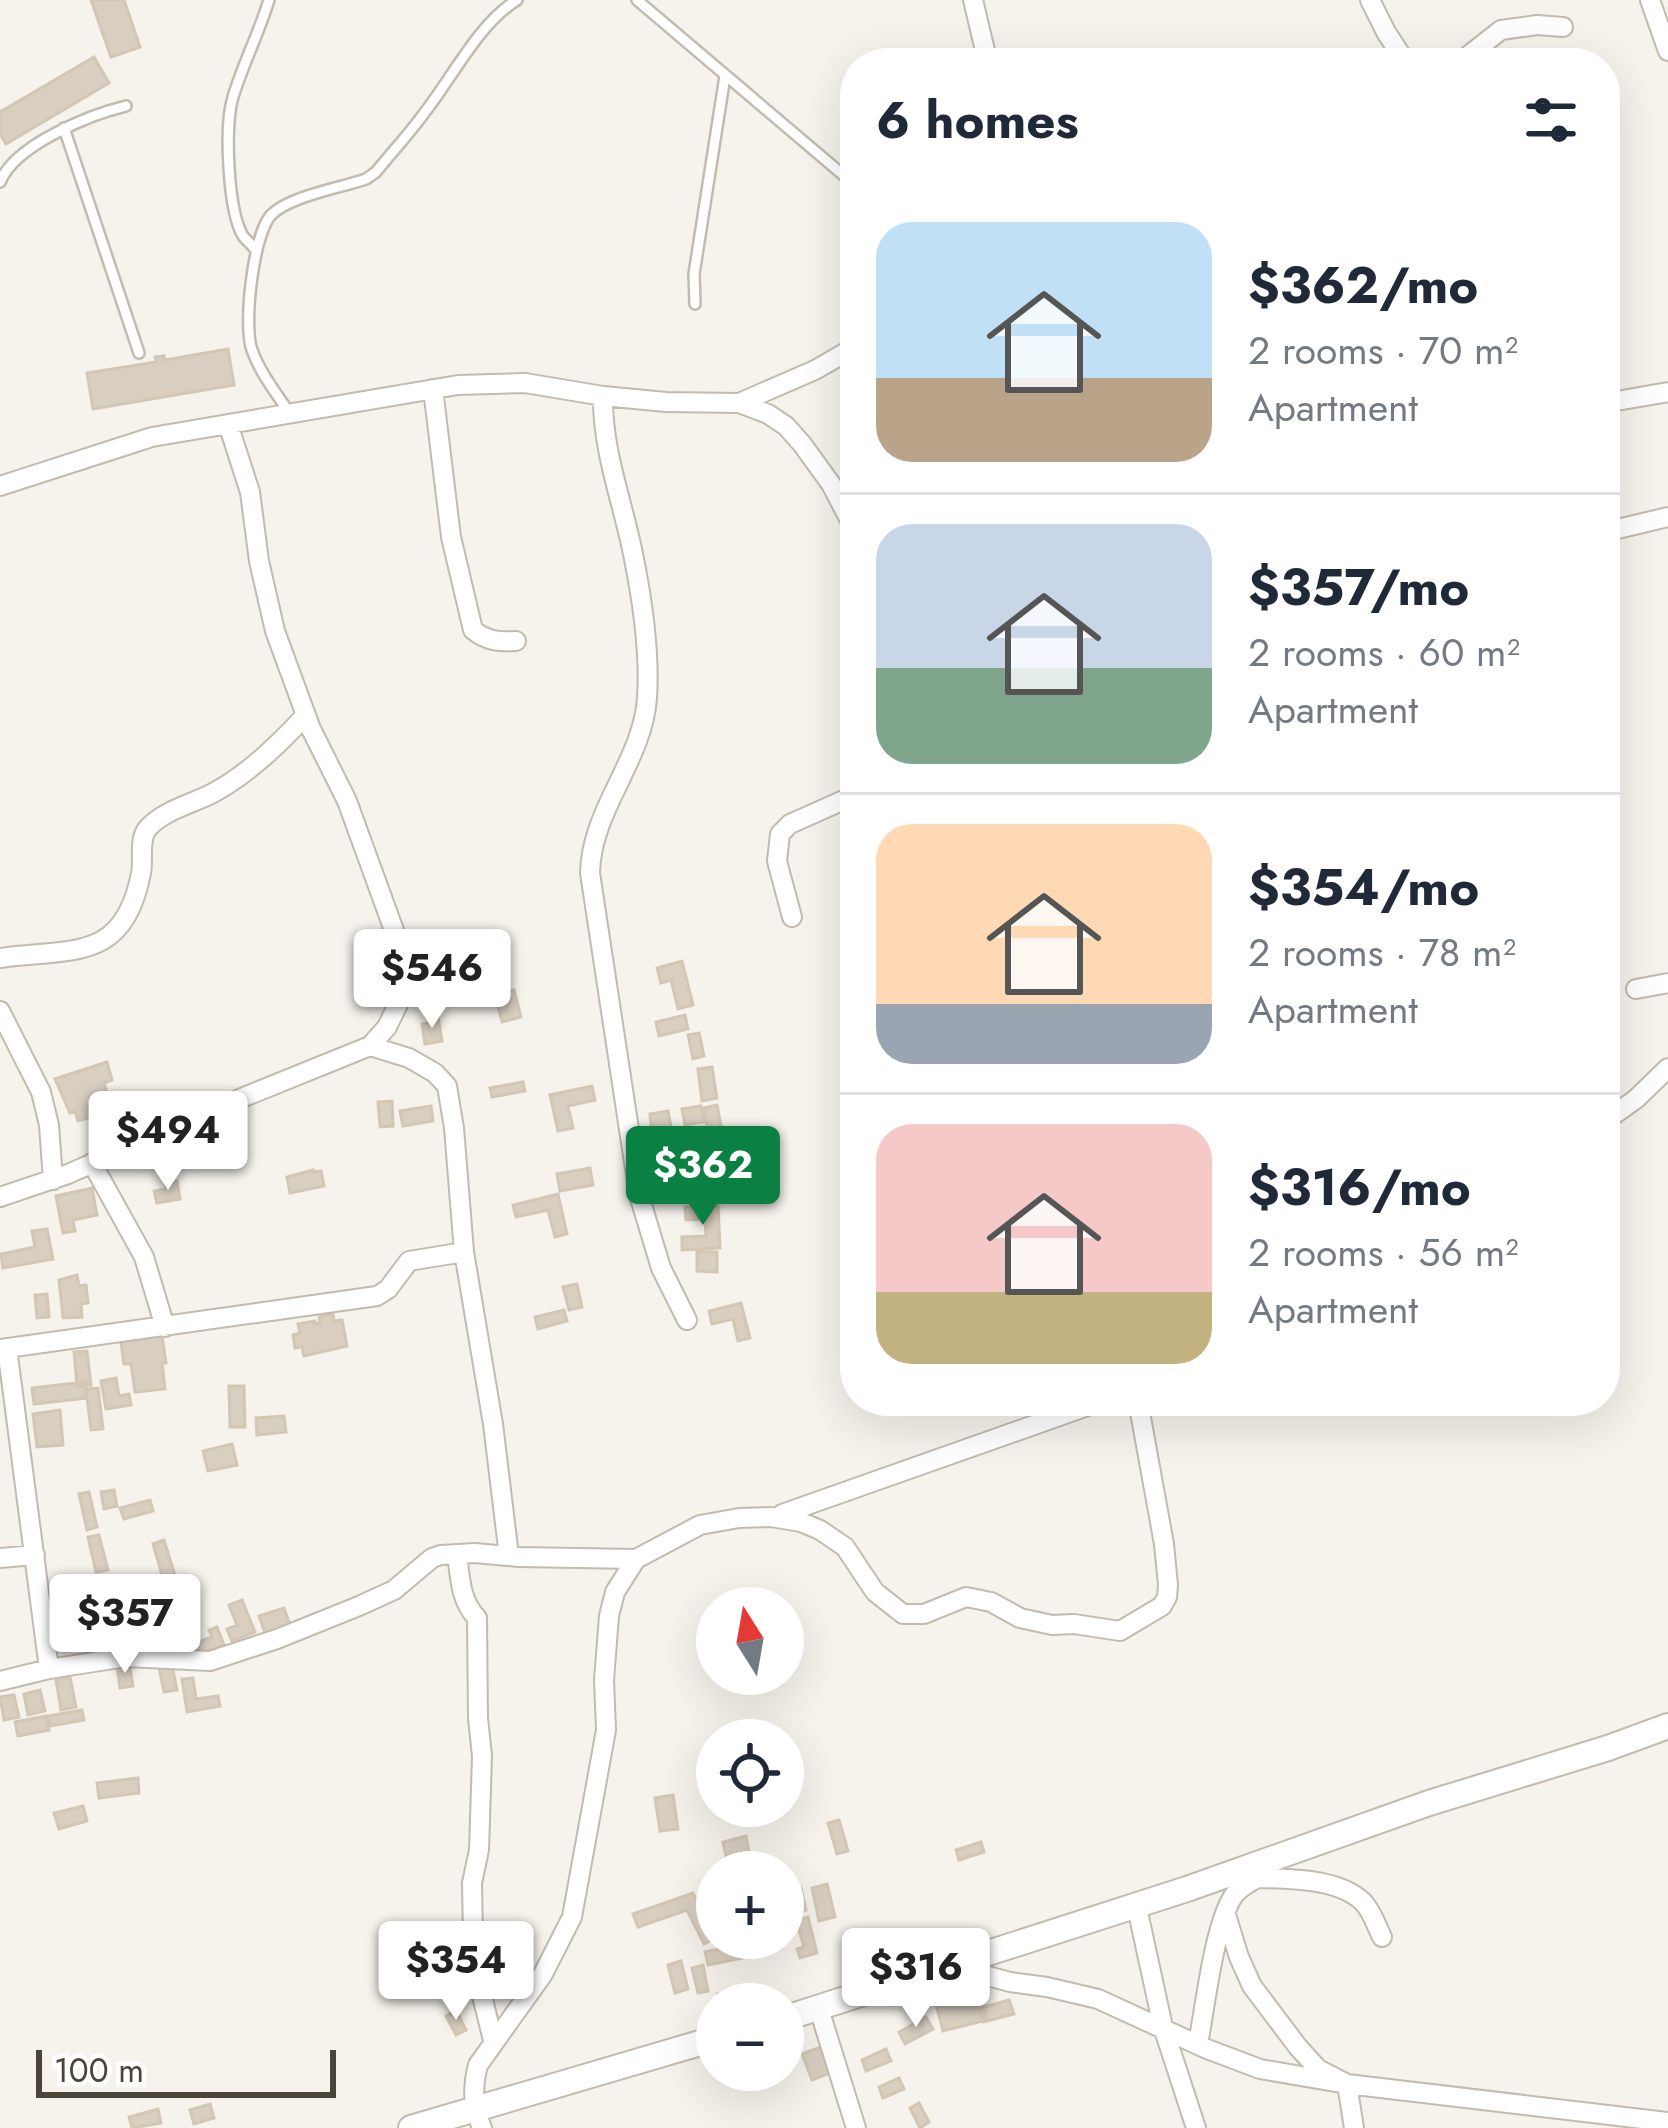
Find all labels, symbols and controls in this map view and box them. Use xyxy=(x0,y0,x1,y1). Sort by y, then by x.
text: 6 homes xyxy=(876,83,1079,157)
icon: filters xyxy=(1518,87,1584,153)
text: $362/mo xyxy=(1248,248,1478,322)
icon: home xyxy=(972,270,1116,414)
text: 2 rooms · 70 m² xyxy=(1248,322,1518,379)
text: Apartment xyxy=(1248,379,1418,436)
text: $357/mo xyxy=(1248,550,1469,624)
icon: home xyxy=(972,572,1116,716)
text: 2 rooms · 60 m² xyxy=(1248,624,1520,681)
text: Apartment xyxy=(1248,681,1418,738)
text: $354/mo xyxy=(1248,850,1479,924)
icon: home xyxy=(972,872,1116,1016)
text: 2 rooms · 78 m² xyxy=(1248,924,1516,981)
pin: $546 xyxy=(361,929,503,1031)
text: $546 xyxy=(381,939,483,996)
text: Apartment xyxy=(1248,981,1418,1038)
pin: $494 xyxy=(97,1091,239,1193)
text: $494 xyxy=(116,1101,220,1158)
pin: $362 xyxy=(632,1126,774,1228)
text: $362 xyxy=(653,1136,753,1193)
text: $316/mo xyxy=(1248,1150,1471,1224)
icon: home xyxy=(972,1172,1116,1316)
text: 2 rooms · 56 m² xyxy=(1248,1224,1519,1281)
text: Apartment xyxy=(1248,1281,1418,1338)
pin: $357 xyxy=(54,1574,196,1676)
text: $357 xyxy=(76,1584,174,1641)
north arrow xyxy=(696,1587,804,1695)
map controls xyxy=(696,1587,804,2091)
button: locate xyxy=(696,1719,804,1827)
button: + xyxy=(696,1851,804,1959)
pin: $354 xyxy=(385,1921,527,2023)
pin: $316 xyxy=(845,1928,987,2030)
text: $354 xyxy=(406,1931,506,1988)
text: $316 xyxy=(869,1938,963,1995)
button: − xyxy=(696,1983,804,2091)
scale bar xyxy=(36,2044,336,2097)
text: 100 m xyxy=(54,2047,144,2094)

